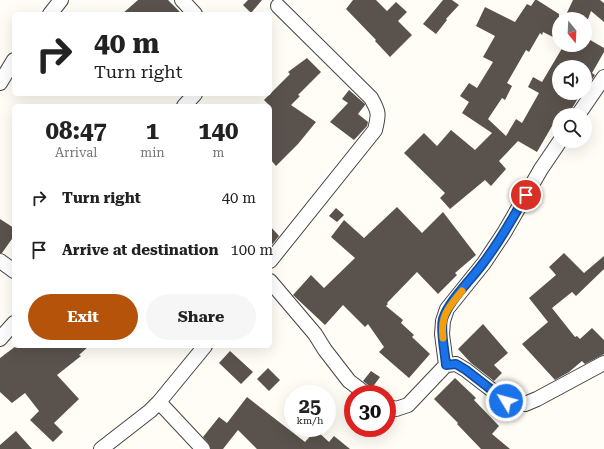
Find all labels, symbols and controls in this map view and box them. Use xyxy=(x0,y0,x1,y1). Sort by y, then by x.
north arrow xyxy=(552,12,592,52)
map controls xyxy=(552,12,592,148)
text: 40 m xyxy=(94,27,159,60)
icon: right xyxy=(28,28,80,80)
button: sound xyxy=(552,60,592,100)
text: Turn right xyxy=(94,61,182,82)
button: search xyxy=(552,108,592,148)
text: 08:47 xyxy=(46,117,107,145)
text: 1 xyxy=(146,117,159,145)
text: 140 xyxy=(198,117,239,145)
text: Arrival xyxy=(55,145,97,160)
text: min xyxy=(140,145,165,160)
text: m xyxy=(212,145,224,160)
pin xyxy=(509,178,543,212)
icon: arrive xyxy=(515,184,537,206)
icon: right xyxy=(28,187,50,209)
text: Turn right xyxy=(62,189,141,207)
text: 40 m xyxy=(222,189,256,207)
icon: arrive xyxy=(28,239,50,261)
text: Arrive at destination xyxy=(62,241,218,259)
text: 100 m xyxy=(230,241,273,259)
button: Exit xyxy=(28,294,138,340)
button: Share xyxy=(146,294,256,340)
position arrow xyxy=(485,380,527,422)
speed limit sign: 30 xyxy=(344,385,396,437)
text: 25 xyxy=(299,394,321,418)
text: km/h xyxy=(297,415,323,426)

